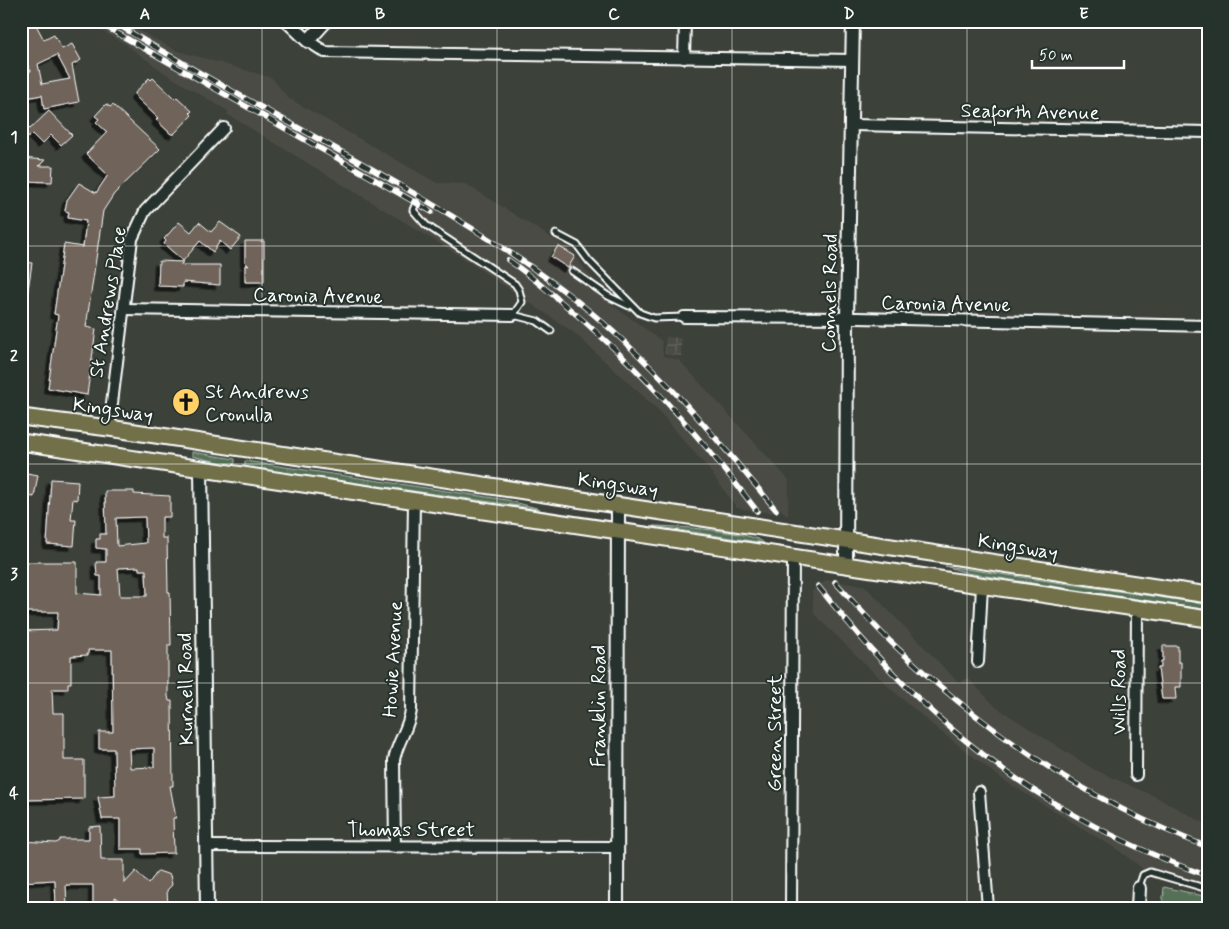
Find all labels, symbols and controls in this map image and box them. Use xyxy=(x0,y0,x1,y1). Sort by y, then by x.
text: A xyxy=(140,4,150,25)
text: B xyxy=(375,4,385,25)
text: C xyxy=(608,4,620,25)
text: D xyxy=(843,4,855,25)
text: E xyxy=(1079,4,1089,25)
scale bar xyxy=(1032,38,1124,70)
text: 50 m xyxy=(1039,46,1073,66)
street label: Seaforth Avenue xyxy=(960,98,1100,129)
text: 1 xyxy=(10,127,18,148)
street label: St Andrews Place xyxy=(83,225,134,380)
street label: Connels Road xyxy=(816,233,845,353)
street label: Caronia Avenue xyxy=(253,282,383,311)
street label: Caronia Avenue xyxy=(881,290,1011,319)
text: 2 xyxy=(10,346,18,367)
place label: St Andrews Cronulla xyxy=(205,379,309,429)
church icon: St Andrews Cronulla xyxy=(171,387,201,417)
street label: Kingsway xyxy=(71,391,155,430)
street label: Kingsway xyxy=(576,466,660,505)
street label: Kingsway xyxy=(976,528,1060,568)
text: 3 xyxy=(10,564,18,585)
street label: Howie Avenue xyxy=(377,600,410,718)
street label: Kurnell Road xyxy=(172,632,201,746)
street label: Franklin Road xyxy=(586,645,613,767)
street label: Wills Road xyxy=(1106,649,1133,735)
street label: Green Street xyxy=(762,674,789,792)
text: 4 xyxy=(9,783,19,804)
street label: Thomas Street xyxy=(347,817,475,844)

